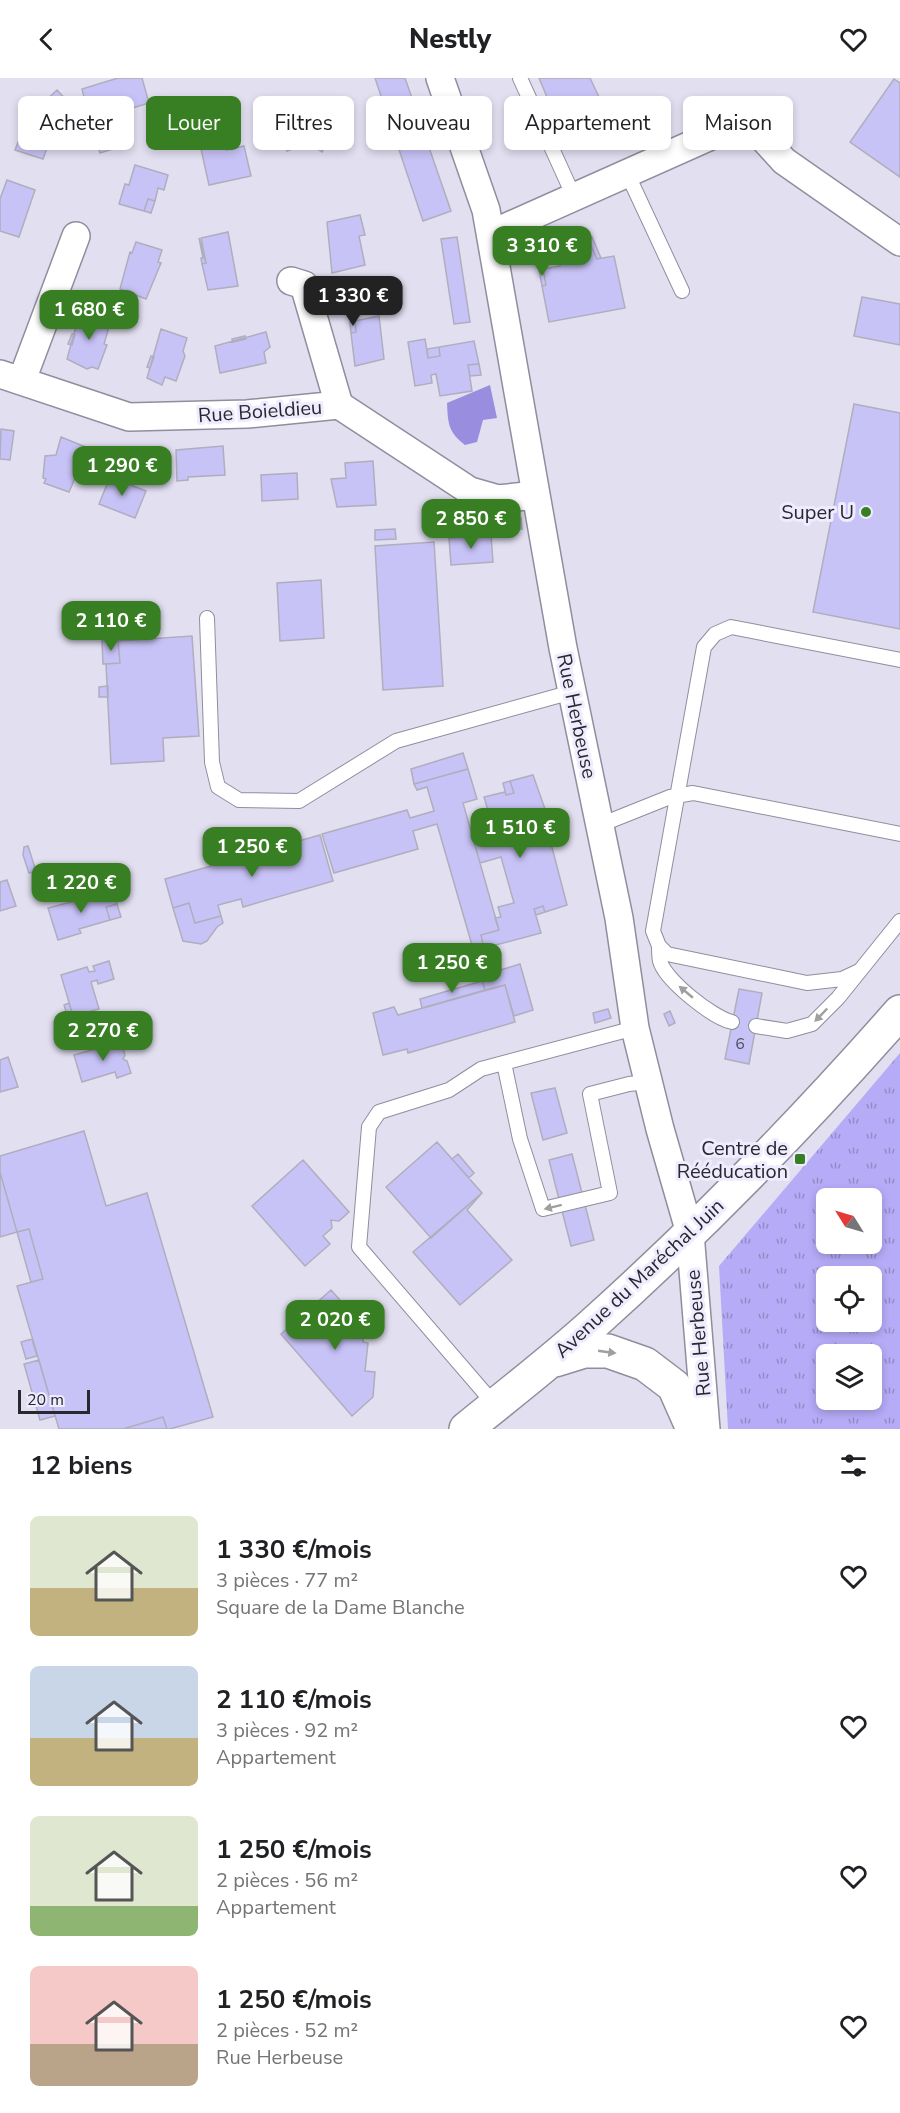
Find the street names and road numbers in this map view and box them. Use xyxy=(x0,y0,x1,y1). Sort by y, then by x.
street label: Rue Boieldieu xyxy=(197,394,323,429)
street label: Rue Herbeuse xyxy=(550,651,603,781)
street label: Avenue du Maréchal Juin xyxy=(549,1193,730,1364)
street label: Rue Herbeuse xyxy=(680,1268,717,1397)

